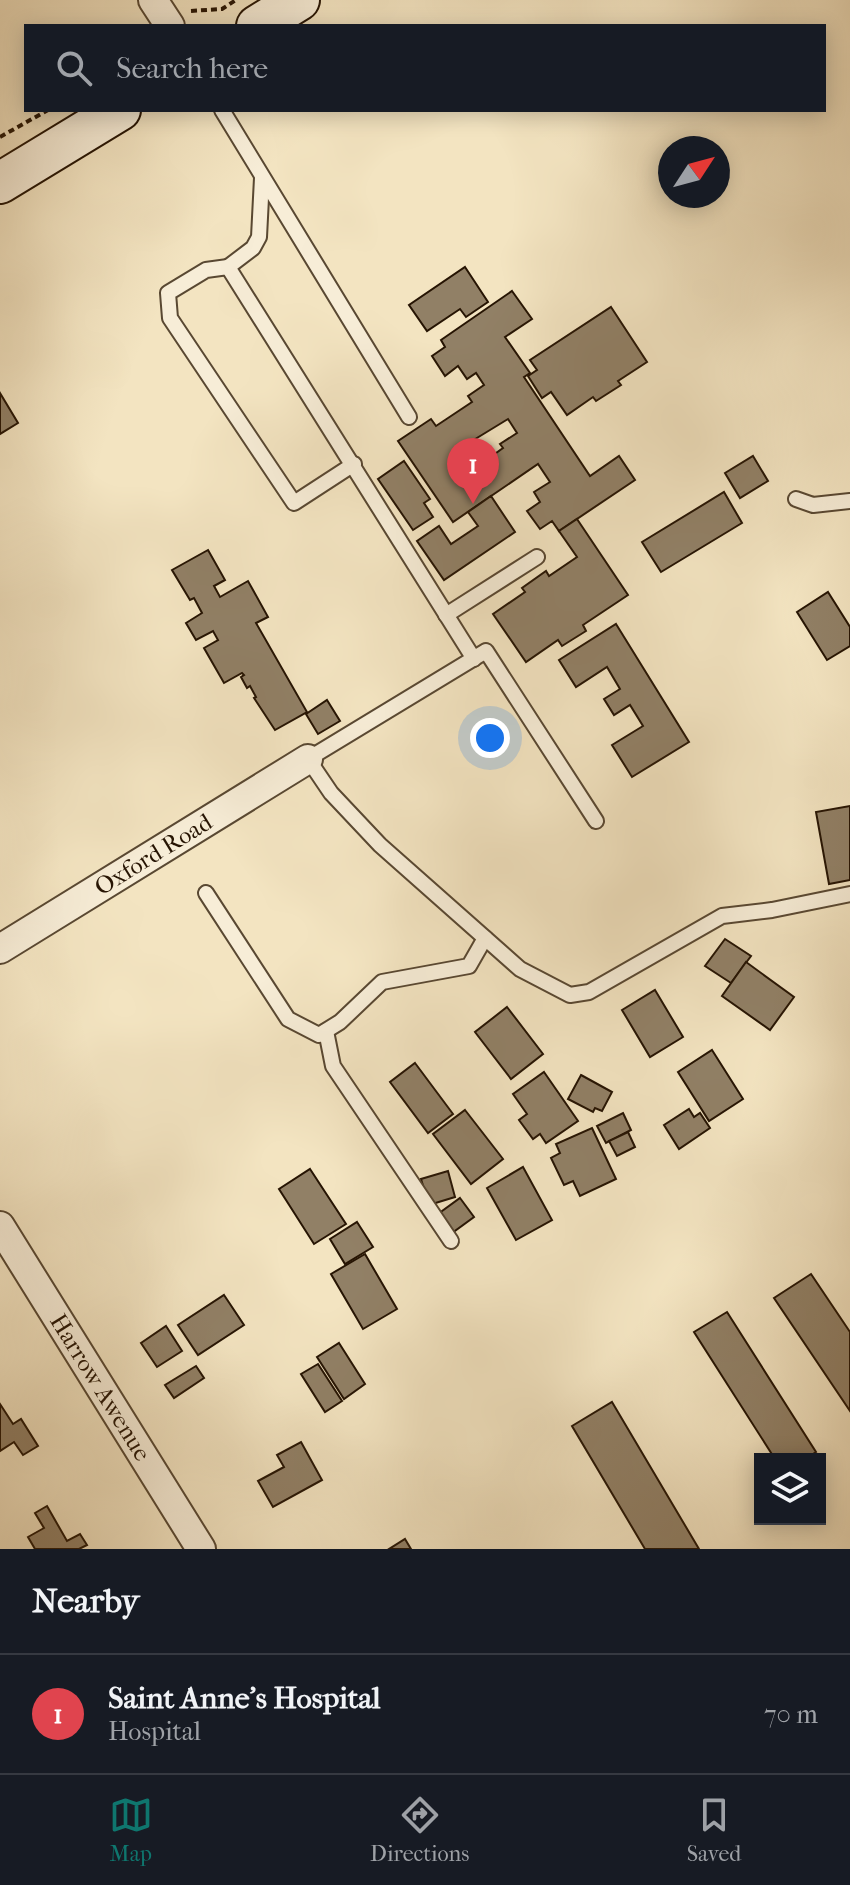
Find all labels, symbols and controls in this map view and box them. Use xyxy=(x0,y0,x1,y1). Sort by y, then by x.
search box xyxy=(24,24,826,112)
icon: search xyxy=(52,46,96,90)
text: Search here xyxy=(116,51,268,86)
north arrow xyxy=(658,136,730,208)
pin: 1 xyxy=(447,438,499,504)
your location xyxy=(470,718,510,758)
street label: Oxford Road xyxy=(89,807,218,901)
street label: Harrow Awenue xyxy=(44,1309,157,1466)
map controls xyxy=(754,1453,826,1525)
button: layers xyxy=(754,1453,826,1525)
text: Nearby xyxy=(32,1581,139,1621)
text: Saint Anne's Hospital xyxy=(108,1681,381,1716)
text: 1 xyxy=(53,1699,63,1730)
text: 70 m xyxy=(764,1699,818,1730)
text: Hospital xyxy=(108,1716,201,1747)
tab: Map xyxy=(109,1793,153,1867)
tab: Directions xyxy=(370,1793,469,1867)
tab: Saved xyxy=(687,1793,741,1867)

